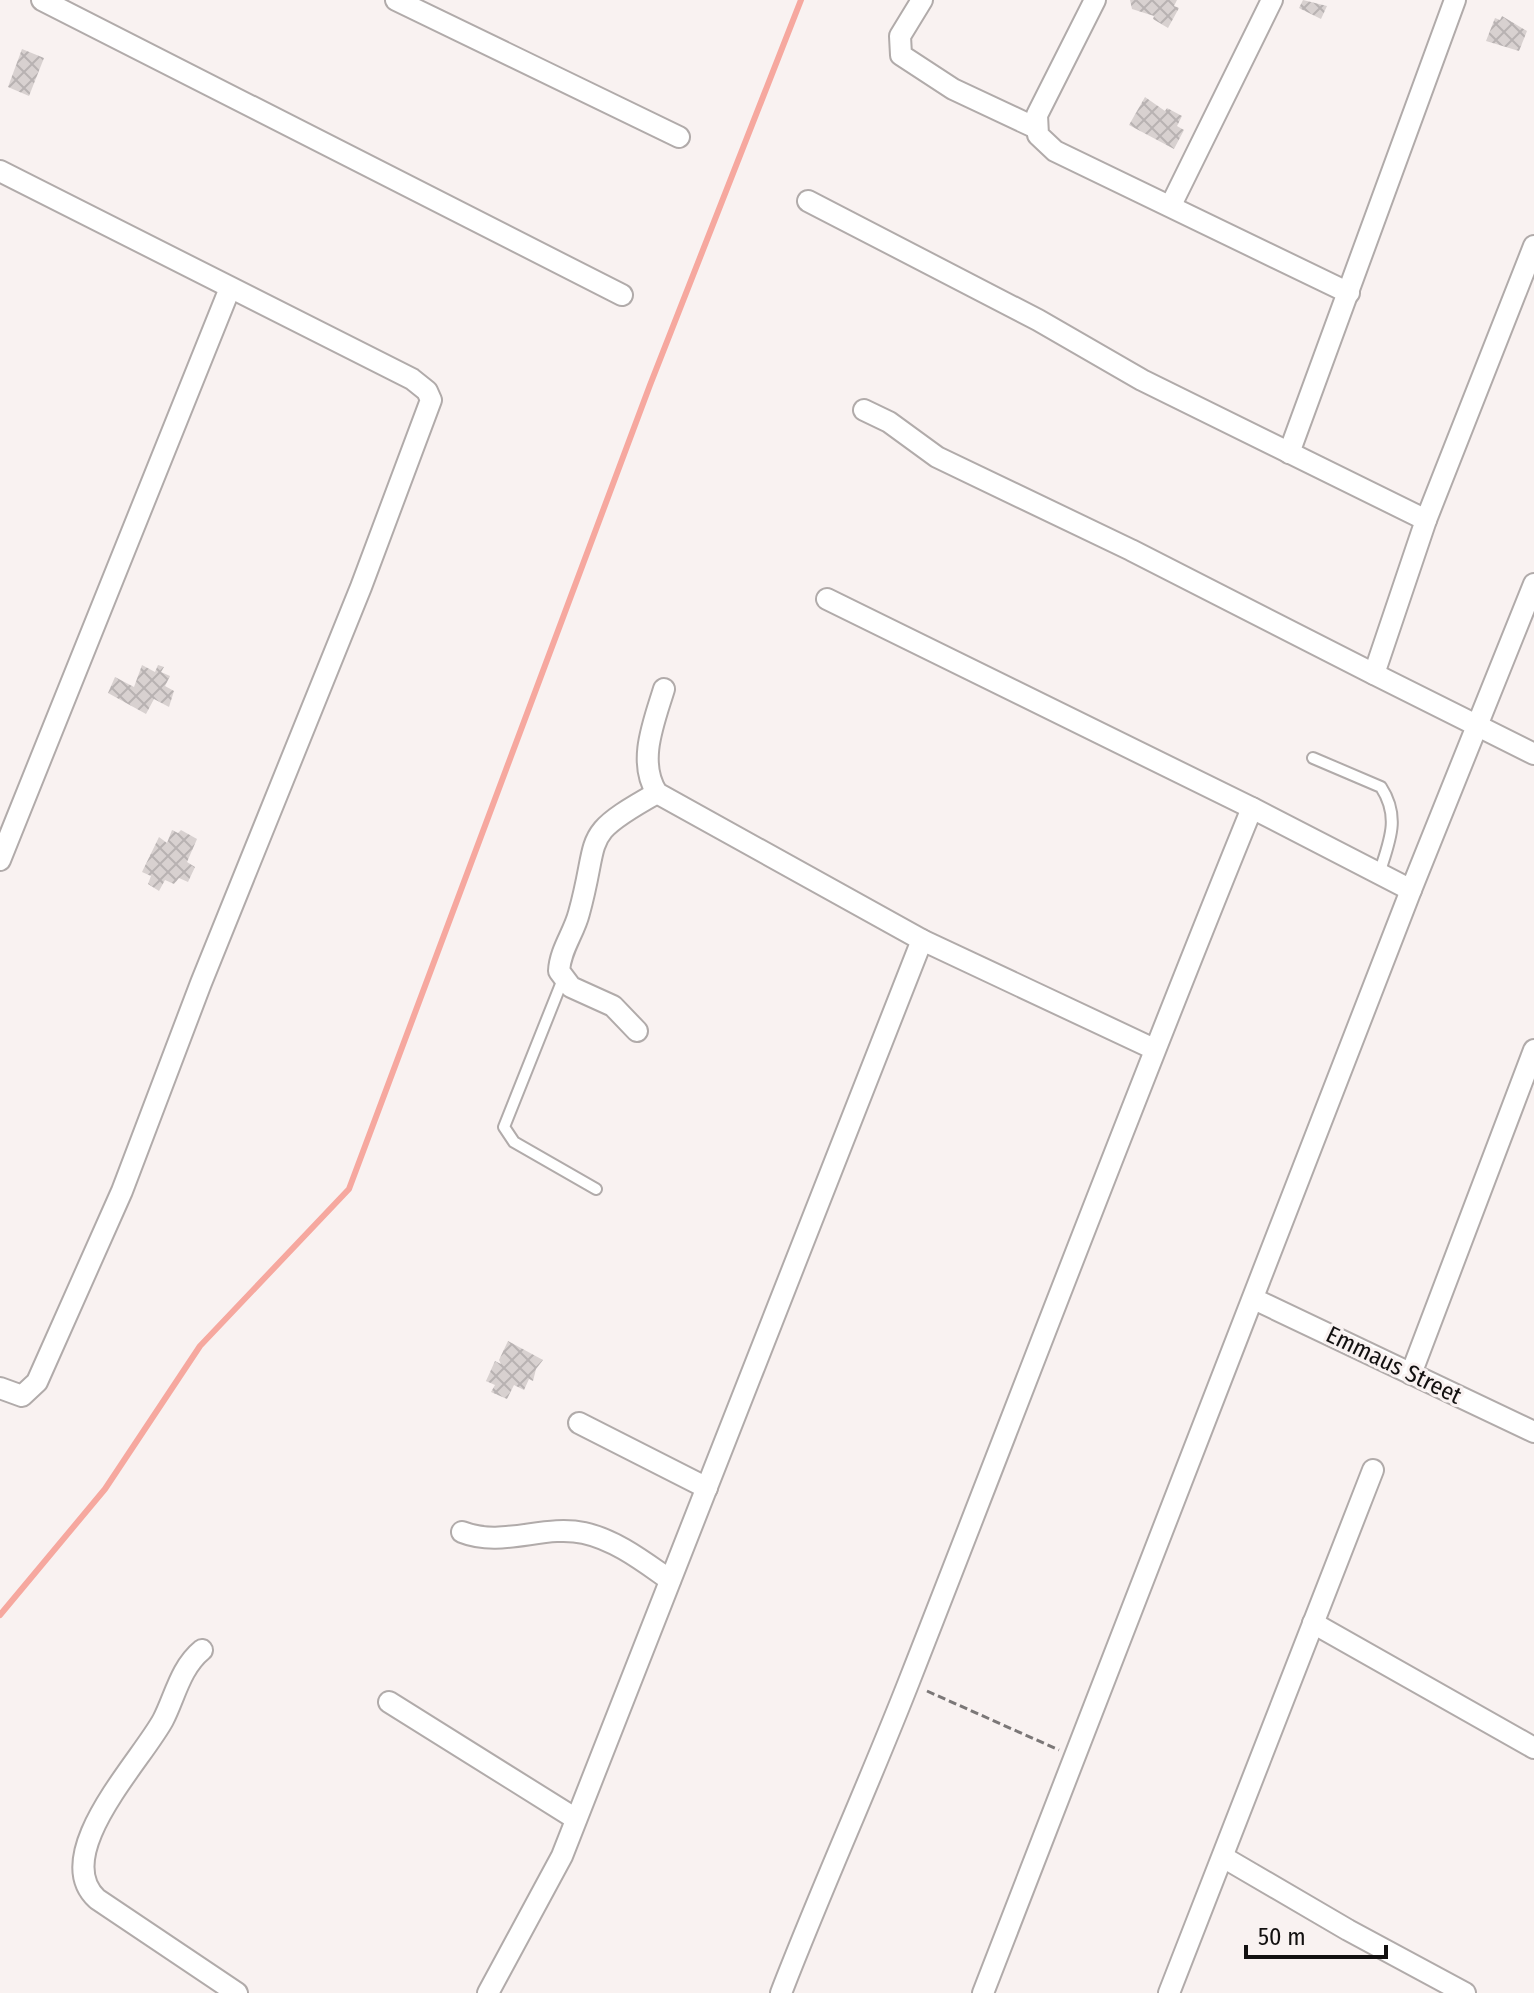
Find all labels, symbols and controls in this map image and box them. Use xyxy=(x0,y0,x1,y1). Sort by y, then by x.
street label: Emmaus Street xyxy=(1322,1320,1466,1410)
scale bar xyxy=(1246,1909,1386,1959)
text: 50 m xyxy=(1258,1923,1306,1951)

